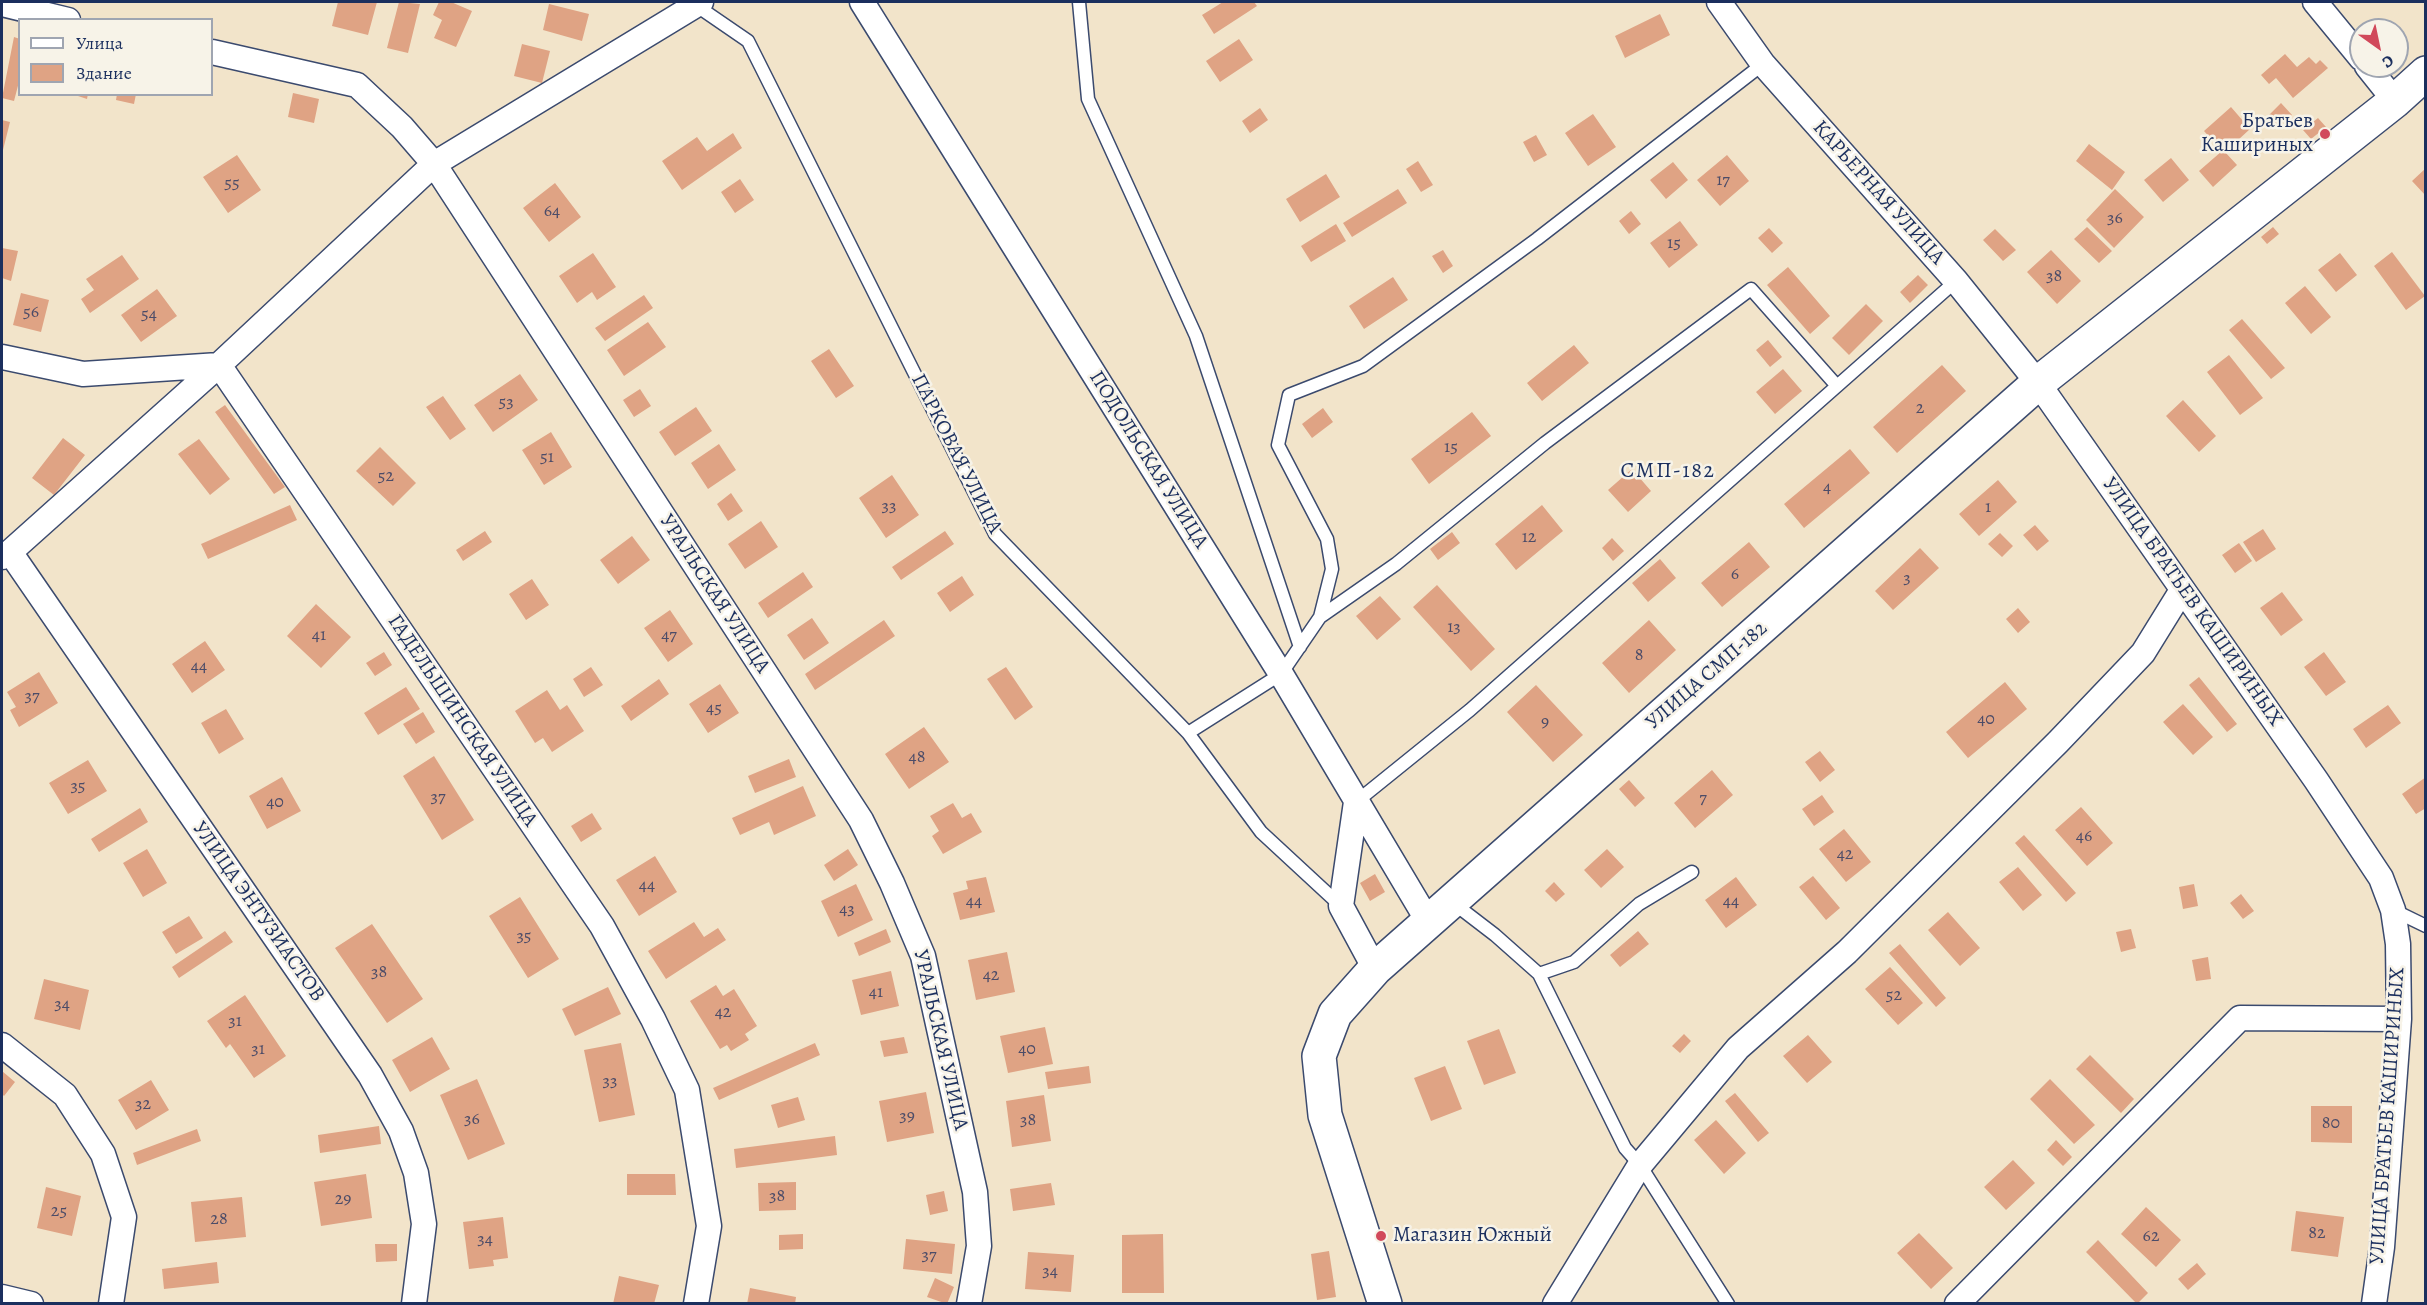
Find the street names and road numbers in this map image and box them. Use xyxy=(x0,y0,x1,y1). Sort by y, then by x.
street label: КАРЬЕРНАЯ УЛИЦА xyxy=(1807,116,1949,270)
street label: ПОДОЛЬСКАЯ УЛИЦА xyxy=(1083,366,1213,554)
street label: ПАРКОВАЯ УЛИЦА xyxy=(905,370,1007,538)
street label: УЛИЦА БРАТЬЕВ КАШИРИНЫХ xyxy=(2096,473,2288,731)
street label: УРАЛЬСКАЯ УЛИЦА xyxy=(653,510,775,678)
street label: ГАДЕЛЬШИНСКАЯ УЛИЦА xyxy=(382,610,542,832)
street label: УЛИЦА СМП-182 xyxy=(1641,616,1773,736)
street label: УЛИЦА ЭНТУЗИАСТОВ xyxy=(186,817,330,1007)
street label: УРАЛЬСКАЯ УЛИЦА xyxy=(907,947,973,1133)
street label: УЛИЦА БРАТЬЕВ КАШИРИНЫХ xyxy=(2365,967,2411,1265)

